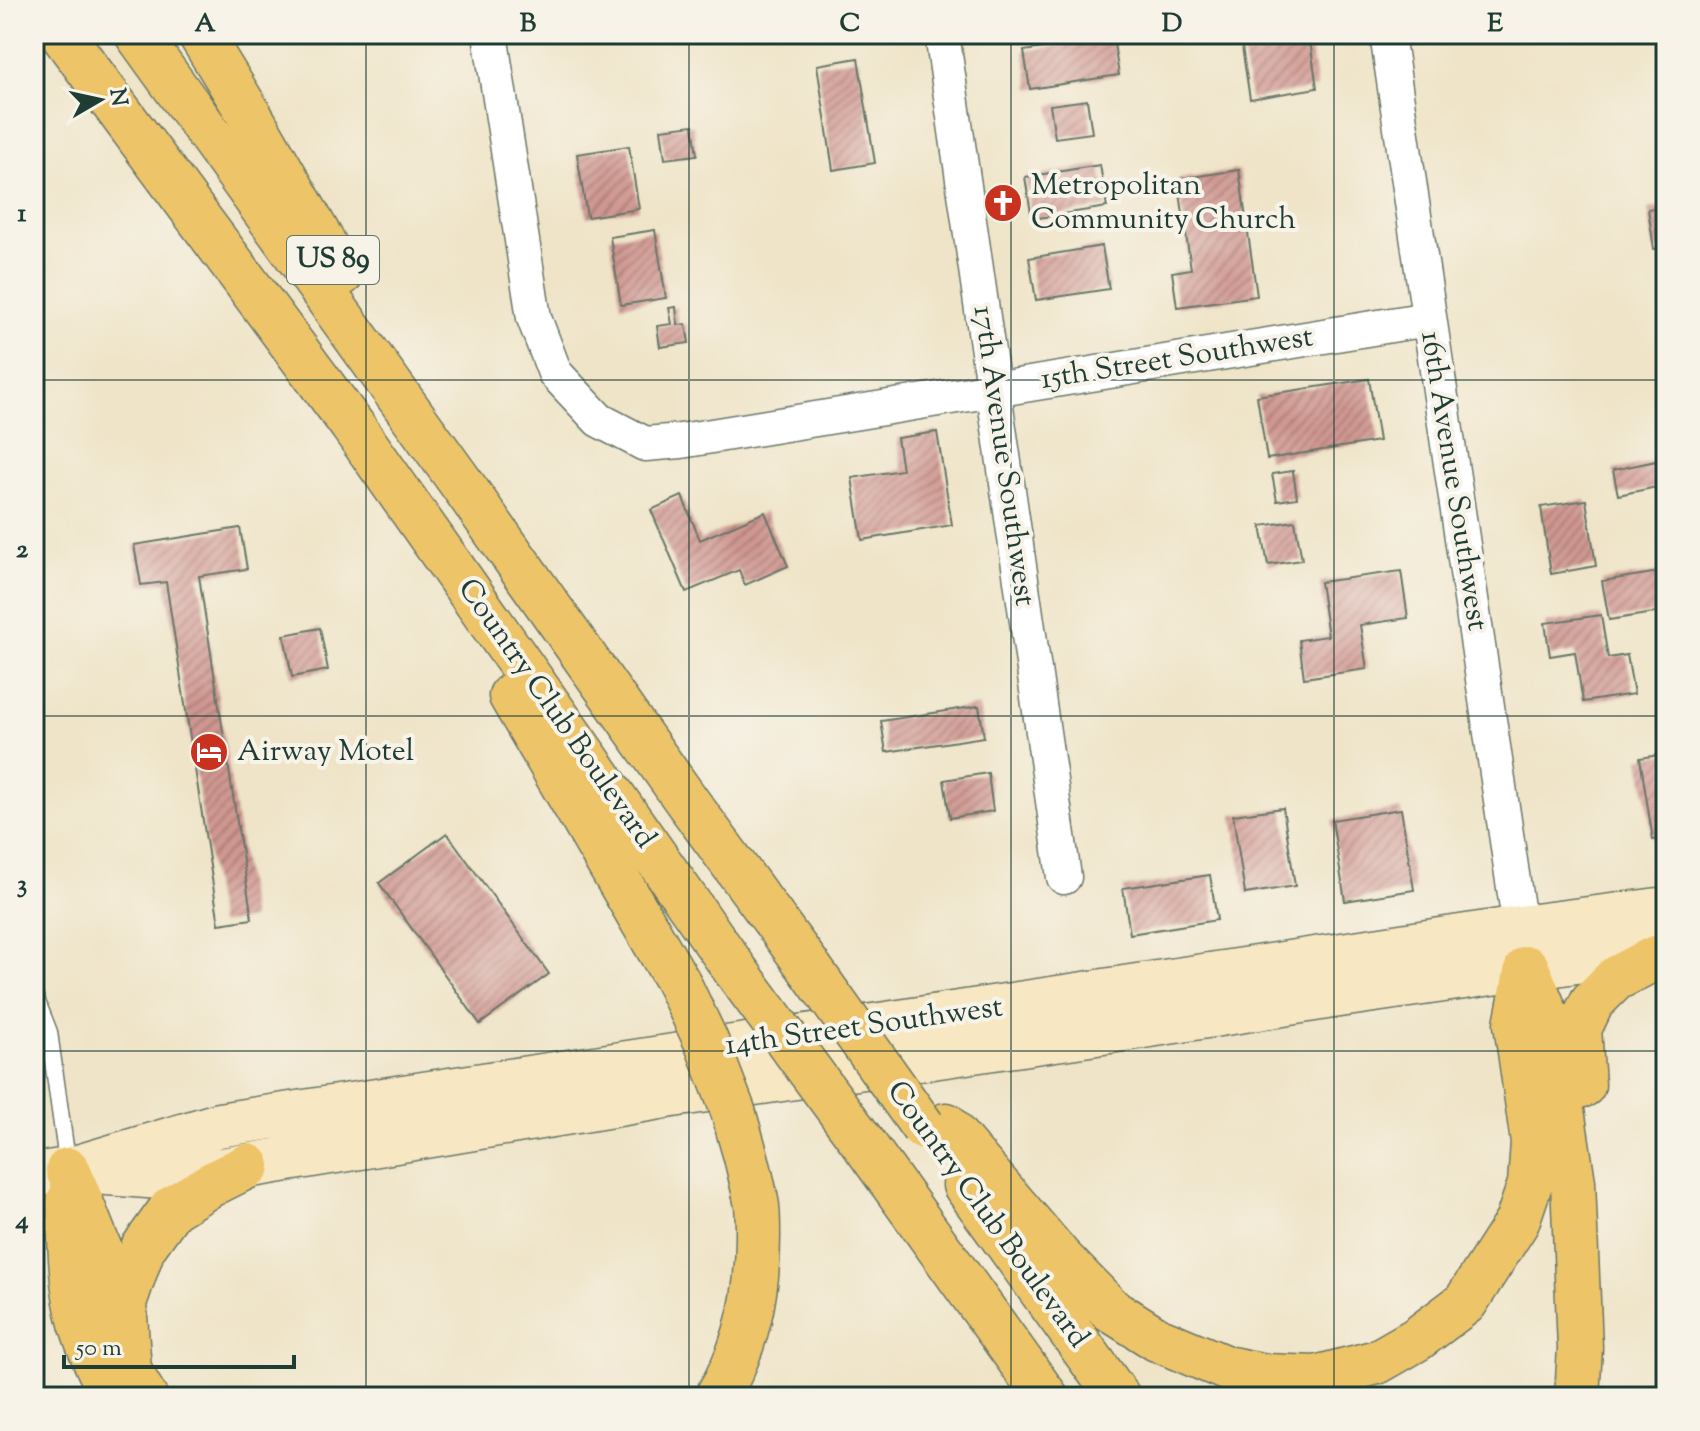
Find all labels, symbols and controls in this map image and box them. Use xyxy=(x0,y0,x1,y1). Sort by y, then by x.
text: A xyxy=(194,6,216,43)
text: B xyxy=(520,6,537,43)
text: C xyxy=(840,6,860,43)
text: D xyxy=(1162,6,1182,43)
text: E xyxy=(1487,6,1503,43)
north arrow xyxy=(60,60,140,140)
text: N xyxy=(100,86,134,109)
place label: Metropolitan Community Church xyxy=(1031,165,1296,242)
church icon: Metropolitan Community Church xyxy=(982,182,1024,224)
text: 1 xyxy=(18,196,27,233)
road number: US 89 xyxy=(287,236,379,284)
street label: 17th Avenue Southwest xyxy=(961,303,1045,609)
street label: 15th Street Southwest xyxy=(1038,316,1316,402)
street label: 16th Avenue Southwest xyxy=(1408,328,1498,634)
text: 2 xyxy=(16,532,29,569)
street label: Country Club Boulevard xyxy=(446,570,666,858)
hotel icon: Airway Motel xyxy=(188,731,230,773)
place label: Airway Motel xyxy=(237,731,414,774)
text: 3 xyxy=(17,867,27,904)
street label: 14th Street Southwest xyxy=(722,986,1006,1068)
street label: Country Club Boulevard xyxy=(875,1073,1099,1357)
text: 4 xyxy=(14,1203,29,1240)
scale bar xyxy=(64,1319,294,1369)
text: 50 m xyxy=(74,1332,122,1366)

